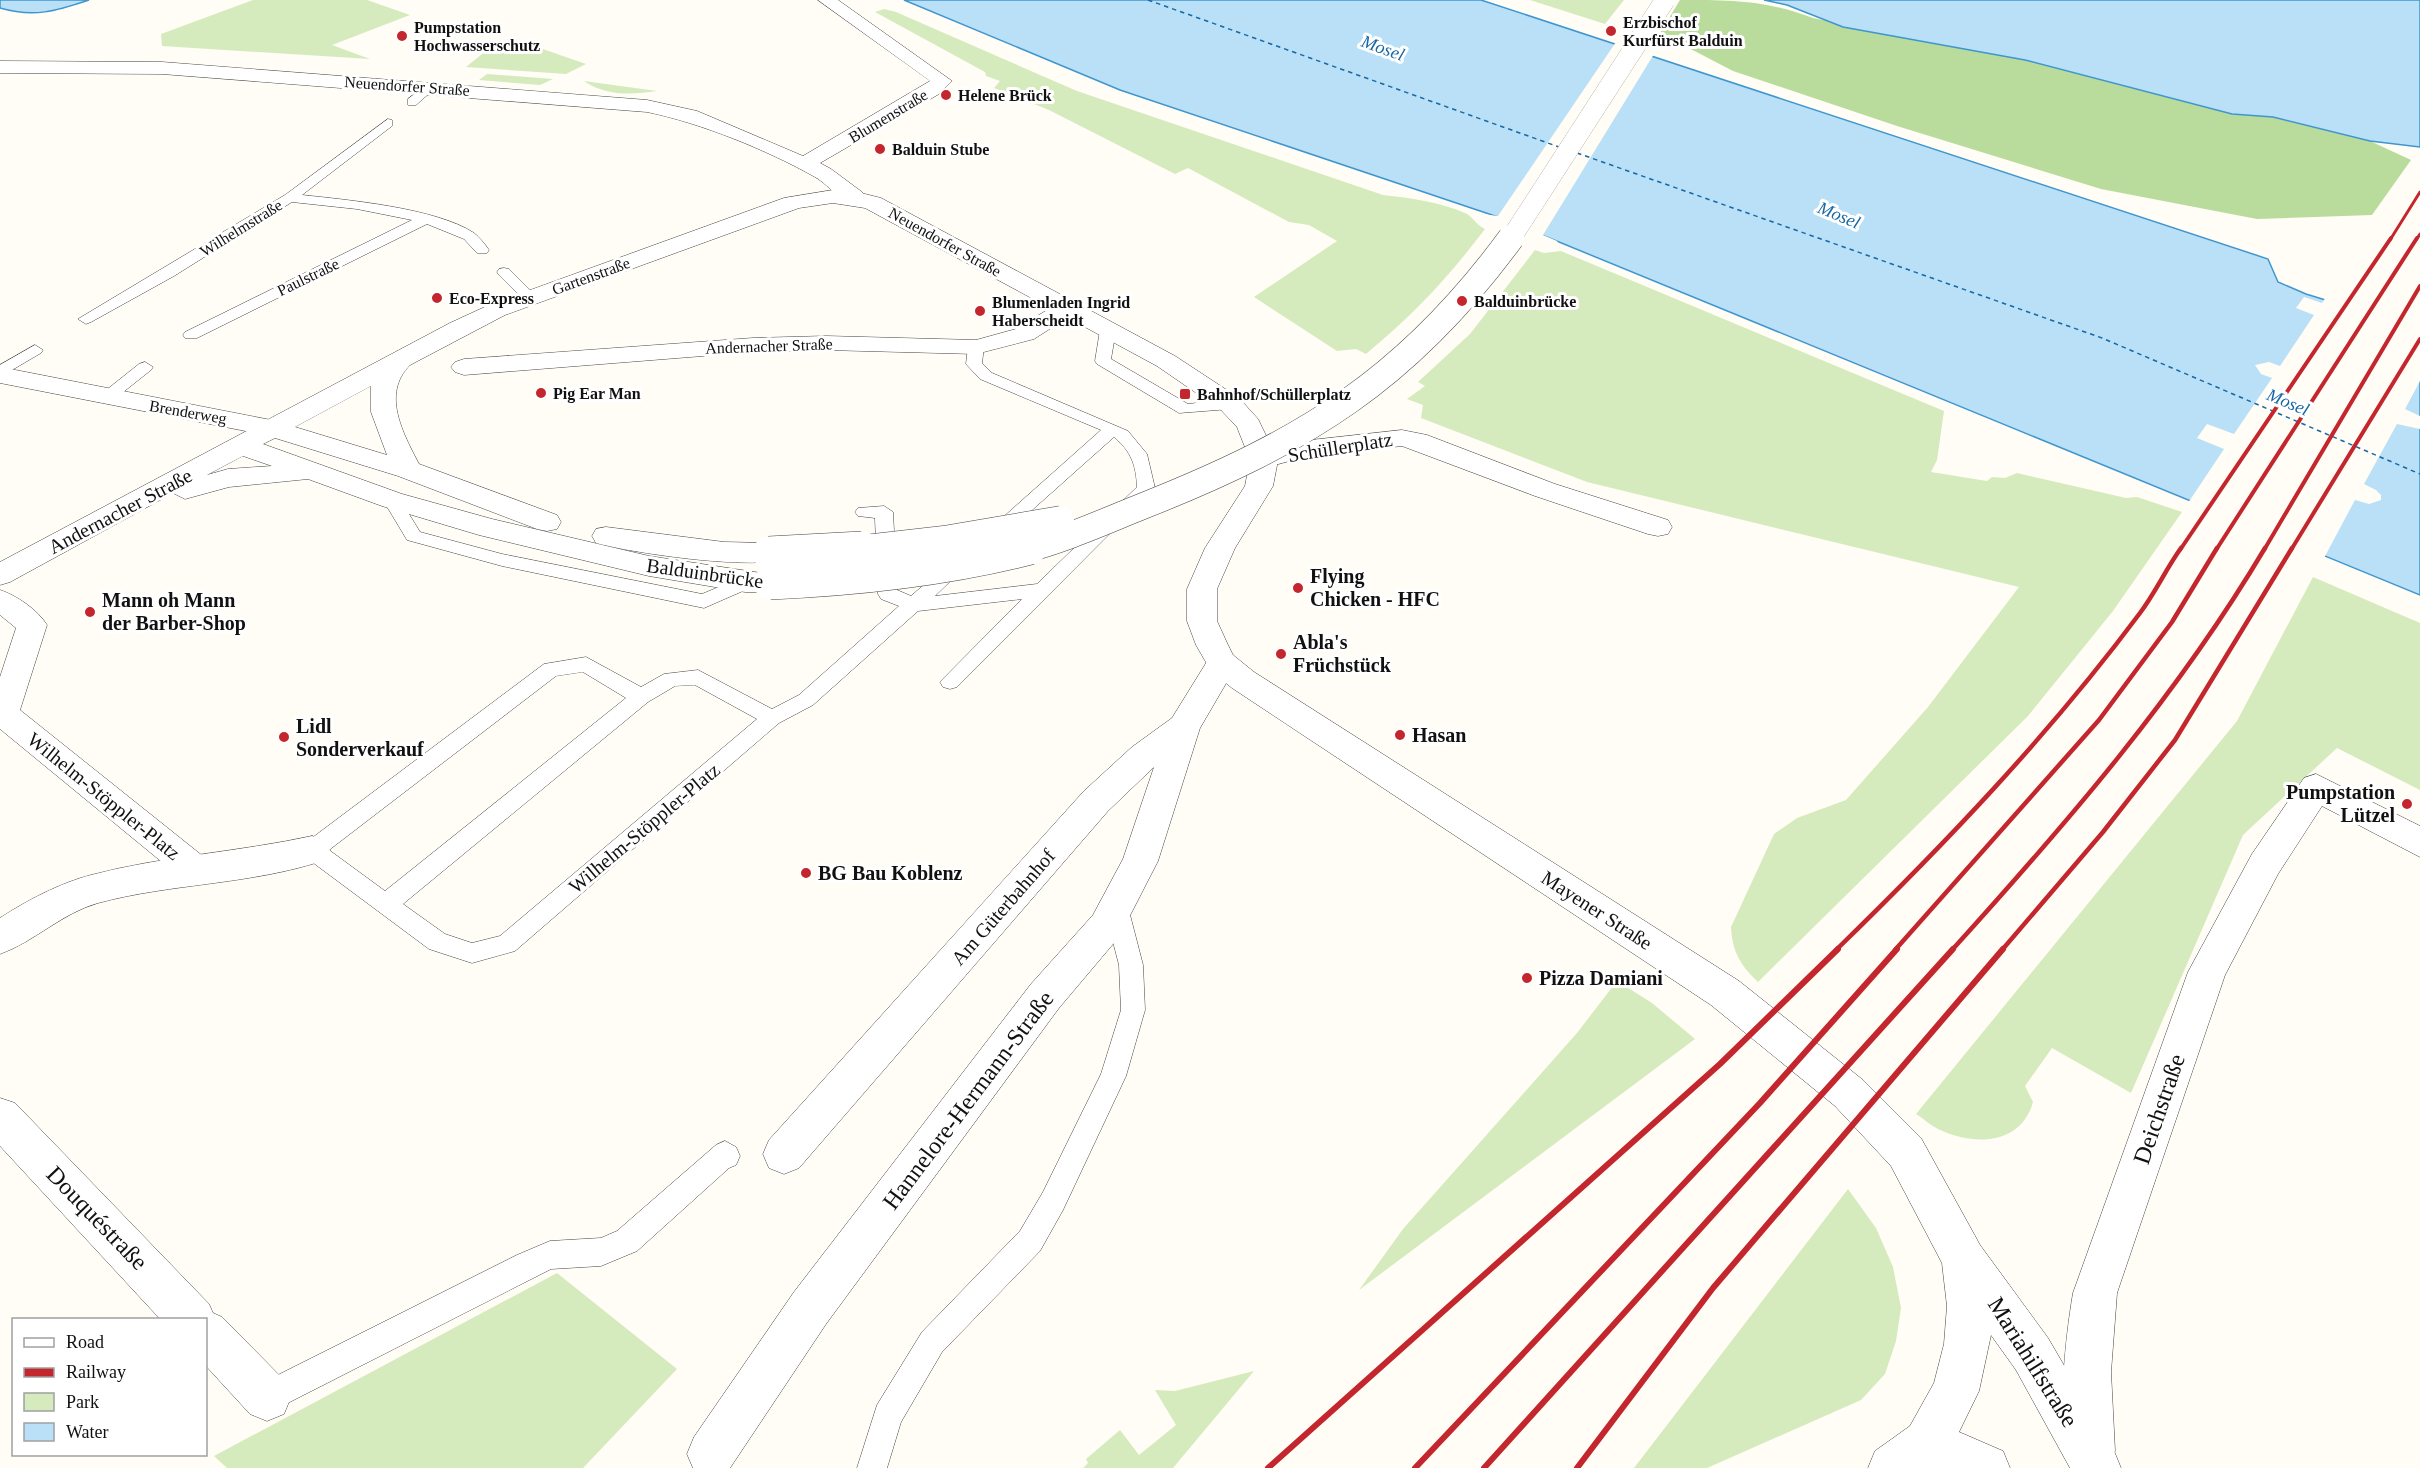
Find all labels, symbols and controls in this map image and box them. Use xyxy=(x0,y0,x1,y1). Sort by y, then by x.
place label: Erzbischof Kurfürst Balduin xyxy=(1623,14,1743,49)
place label: Pumpstation Hochwasserschutz xyxy=(414,19,540,54)
marker: Erzbischof Kurfürst Balduin xyxy=(1604,24,1618,38)
marker: Pumpstation Hochwasserschutz xyxy=(395,29,409,43)
water label: Mosel xyxy=(1358,31,1407,65)
street label: Neuendorfer Straße xyxy=(344,73,470,99)
street label: Blumenstraße xyxy=(846,86,930,146)
place label: Helene Brück xyxy=(958,87,1052,104)
marker: Helene Brück xyxy=(939,88,953,102)
place label: Balduin Stube xyxy=(892,141,989,158)
marker: Balduin Stube xyxy=(873,142,887,156)
street label: Wilhelmstraße xyxy=(197,196,285,260)
water label: Mosel xyxy=(1814,197,1863,233)
street label: Neuendorfer Straße xyxy=(886,204,1004,280)
street label: Gartenstraße xyxy=(550,254,632,298)
street label: Paulstraße xyxy=(274,255,342,299)
place label: Eco-Express xyxy=(449,290,534,308)
marker: Eco-Express xyxy=(430,291,444,305)
place label: Balduinbrücke xyxy=(1474,293,1576,310)
place label: Blumenladen Ingrid Haberscheidt xyxy=(992,294,1130,329)
marker: Balduinbrücke xyxy=(1455,294,1469,308)
marker: Blumenladen Ingrid Haberscheidt xyxy=(973,304,987,318)
street label: Andernacher Straße xyxy=(705,335,833,357)
water label: Mosel xyxy=(2263,384,2312,420)
place label: Pig Ear Man xyxy=(553,385,641,403)
marker: Pig Ear Man xyxy=(534,386,548,400)
place label: Bahnhof/Schüllerplatz xyxy=(1197,386,1351,404)
marker: Bahnhof/Schüllerplatz xyxy=(1178,387,1192,401)
street label: Brenderweg xyxy=(148,397,228,428)
street label: Schüllerplatz xyxy=(1286,428,1394,467)
street label: Andernacher Straße xyxy=(44,464,196,558)
street label: Balduinbrücke xyxy=(645,554,765,592)
place label: Flying Chicken - HFC xyxy=(1310,565,1440,610)
marker: Flying Chicken - HFC xyxy=(1291,581,1305,595)
place label: Mann oh Mann der Barber-Shop xyxy=(102,589,246,635)
marker: Mann oh Mann der Barber-Shop xyxy=(83,605,97,619)
place label: Abla's Früchstück xyxy=(1293,631,1392,676)
marker: Abla's Früchstück xyxy=(1274,647,1288,661)
place label: Lidl Sonderverkauf xyxy=(296,715,424,760)
place label: Hasan xyxy=(1412,724,1466,746)
street label: Wilhelm-Stöppler-Platz xyxy=(23,728,185,865)
marker: Hasan xyxy=(1393,728,1407,742)
marker: Lidl Sonderverkauf xyxy=(277,730,291,744)
street label: Wilhelm-Stöppler-Platz xyxy=(564,758,725,898)
place label: Pumpstation Lützel xyxy=(2286,781,2395,826)
marker: Pumpstation Lützel xyxy=(2400,797,2414,811)
street label: Am Güterbahnhof xyxy=(947,844,1059,969)
place label: BG Bau Koblenz xyxy=(818,862,963,884)
marker: BG Bau Koblenz xyxy=(799,866,813,880)
street label: Mayener Straße xyxy=(1537,866,1656,955)
place label: Pizza Damiani xyxy=(1539,967,1663,989)
marker: Pizza Damiani xyxy=(1520,971,1534,985)
street label: Hannelore-Hermann-Straße xyxy=(877,986,1059,1214)
street label: Deichstraße xyxy=(2128,1051,2190,1167)
street label: Douquéstraße xyxy=(41,1161,153,1275)
street label: Mariahilfstraße xyxy=(1983,1292,2083,1432)
legend xyxy=(12,1318,207,1456)
text: Road xyxy=(66,1332,104,1352)
text: Railway xyxy=(66,1362,126,1382)
text: Park xyxy=(66,1392,99,1412)
text: Water xyxy=(66,1422,109,1442)

